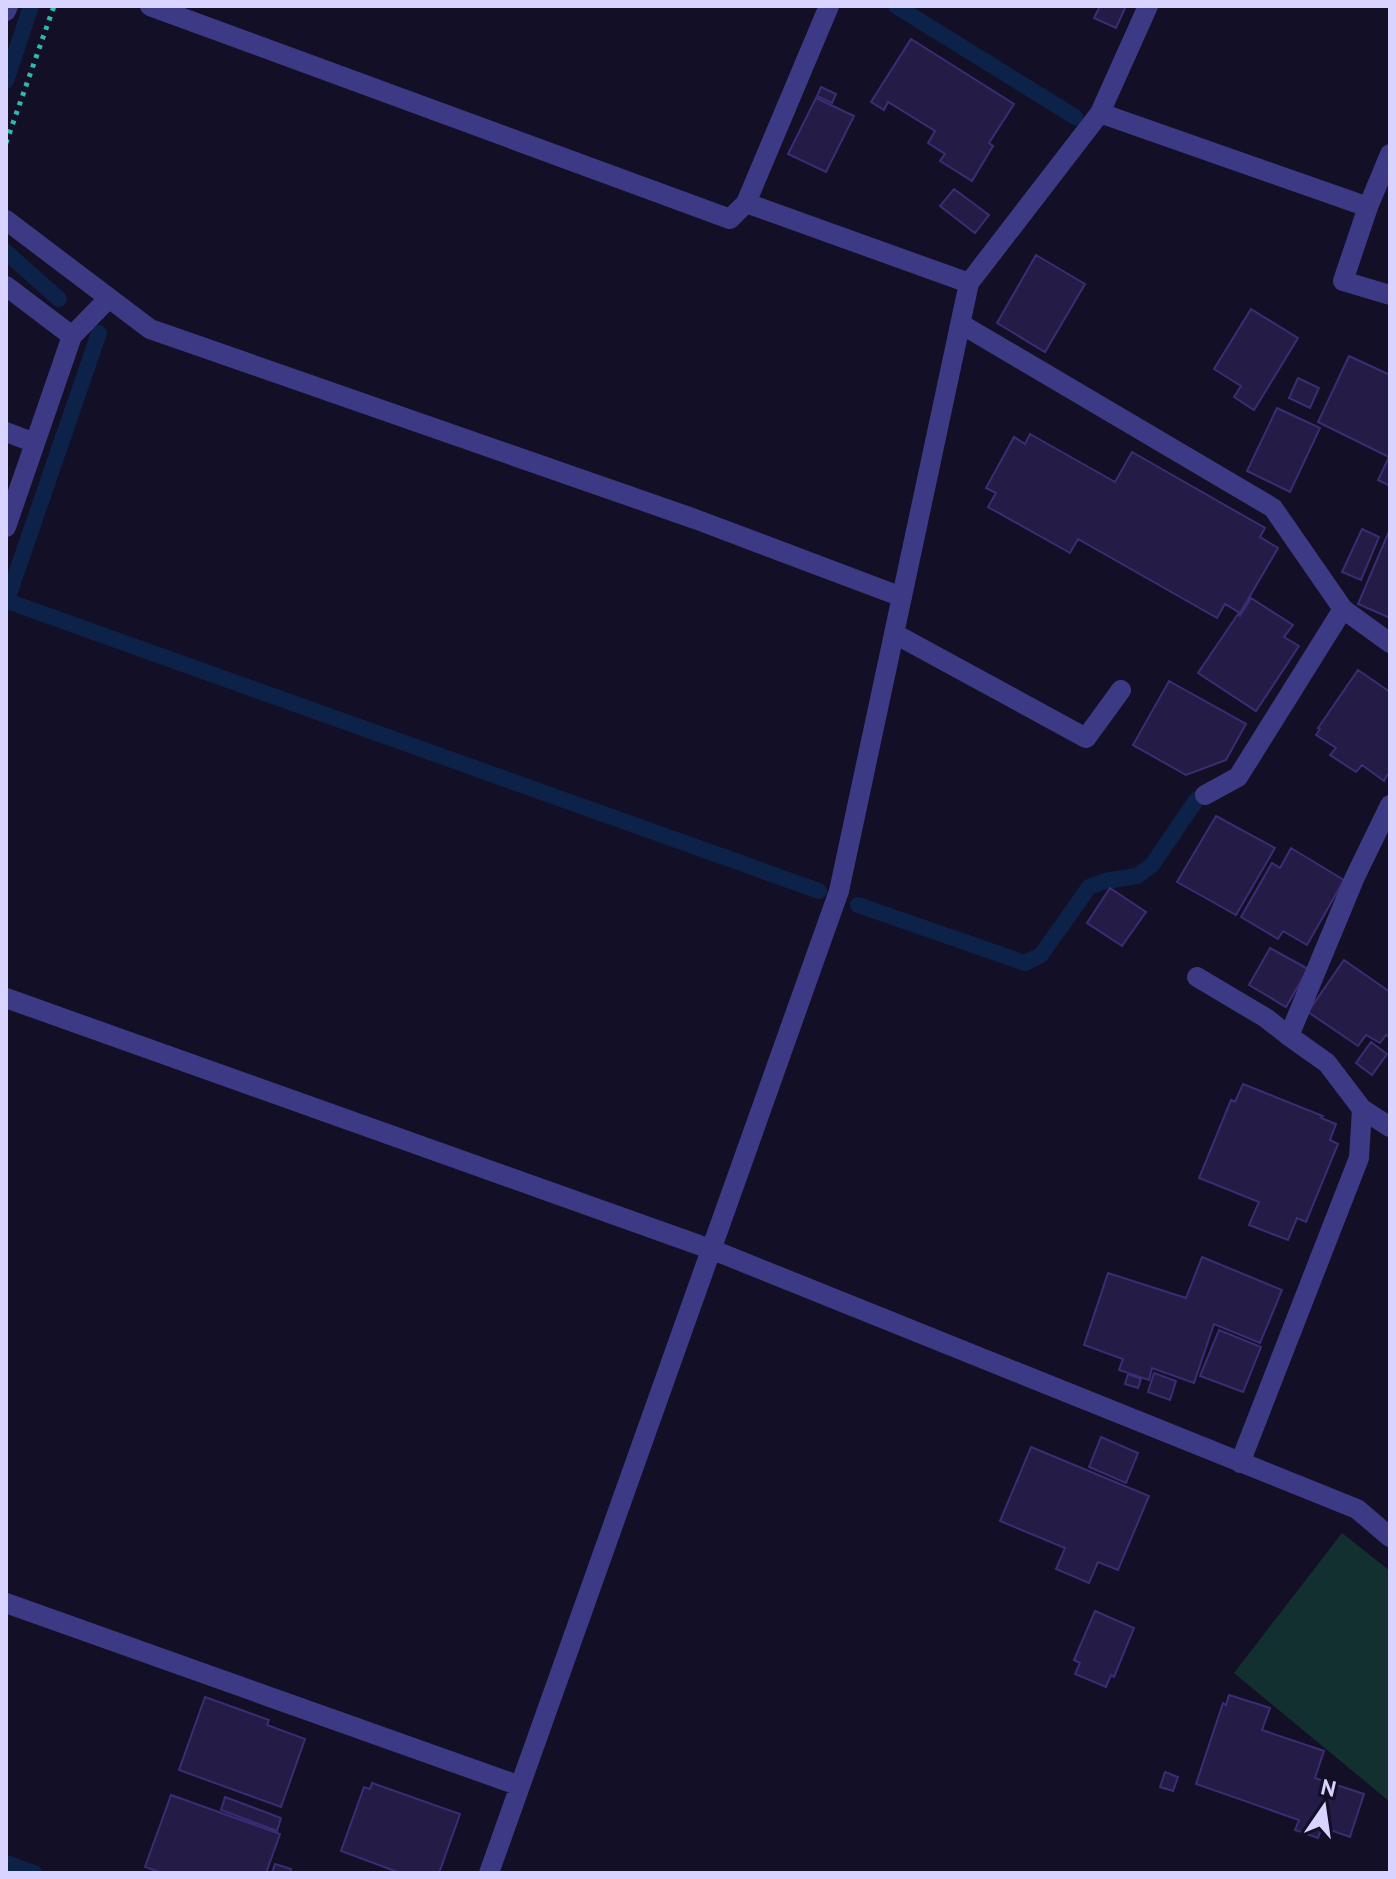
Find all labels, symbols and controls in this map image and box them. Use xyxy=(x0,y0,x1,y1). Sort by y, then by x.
north arrow xyxy=(1284,1767,1364,1847)
text: N xyxy=(1318,1772,1339,1803)

